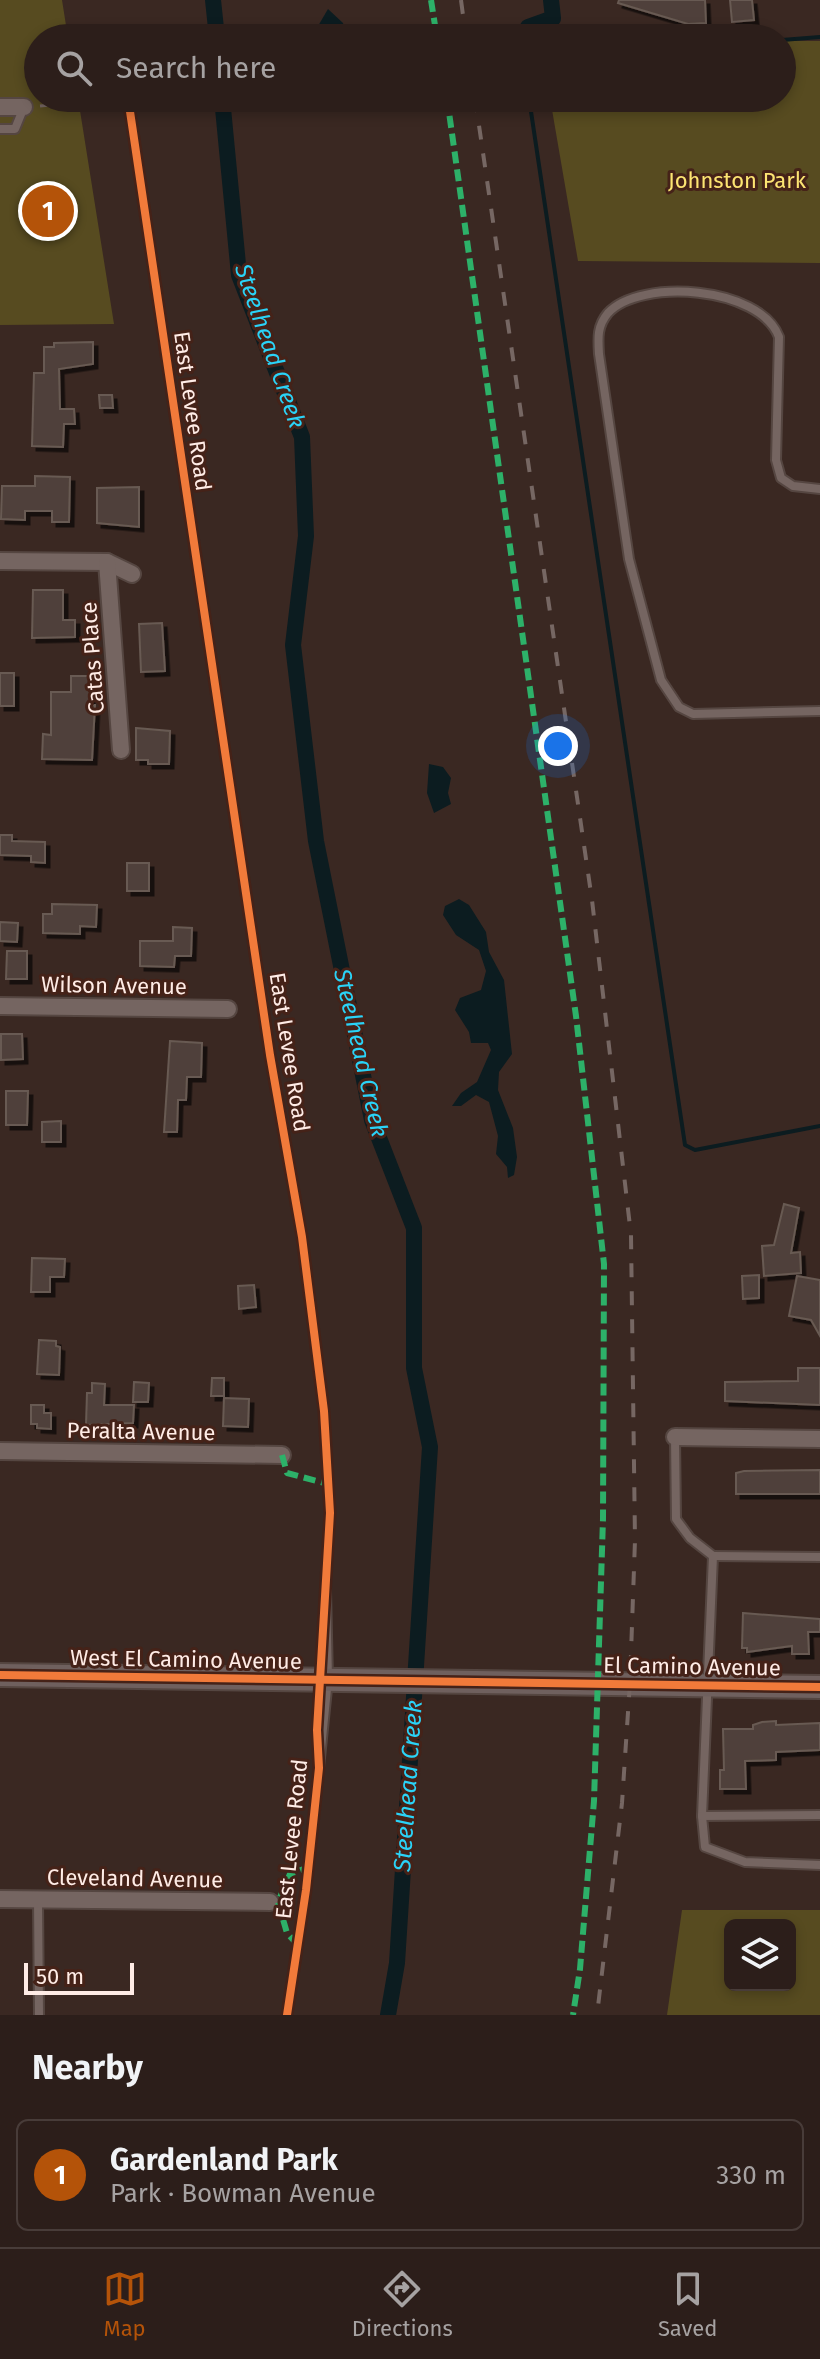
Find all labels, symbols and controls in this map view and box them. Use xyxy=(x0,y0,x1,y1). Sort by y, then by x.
search box xyxy=(24,24,796,112)
icon: search xyxy=(52,46,96,90)
text: Search here xyxy=(116,50,276,86)
park label: Johnston Park xyxy=(668,167,807,194)
pin: 1 xyxy=(22,181,74,241)
water label: Steelhead Creek xyxy=(228,259,311,432)
street label: East Levee Road xyxy=(168,330,217,493)
street label: Catas Place xyxy=(75,601,110,715)
your location xyxy=(538,726,578,766)
water label: Steelhead Creek xyxy=(328,965,394,1140)
street label: Wilson Avenue xyxy=(41,971,187,1000)
street label: East Levee Road xyxy=(264,971,315,1134)
street label: Peralta Avenue xyxy=(66,1417,216,1446)
street label: West El Camino Avenue xyxy=(70,1644,302,1675)
street label: El Camino Avenue xyxy=(603,1651,781,1682)
water label: Steelhead Creek xyxy=(388,1699,428,1874)
street label: East Levee Road xyxy=(270,1758,313,1920)
street label: Cleveland Avenue xyxy=(47,1863,223,1894)
map controls xyxy=(724,1919,796,1991)
button: layers xyxy=(724,1919,796,1991)
scale bar xyxy=(24,1959,134,1995)
text: 50 m xyxy=(36,1963,84,1990)
text: Nearby xyxy=(32,2047,143,2088)
text: Gardenland Park xyxy=(110,2142,338,2178)
text: 1 xyxy=(54,2160,66,2191)
text: 330 m xyxy=(716,2160,786,2191)
text: Park · Bowman Avenue xyxy=(110,2178,376,2209)
tab: Map xyxy=(103,2267,147,2342)
tab: Directions xyxy=(352,2267,453,2342)
tab: Saved xyxy=(658,2267,717,2342)

